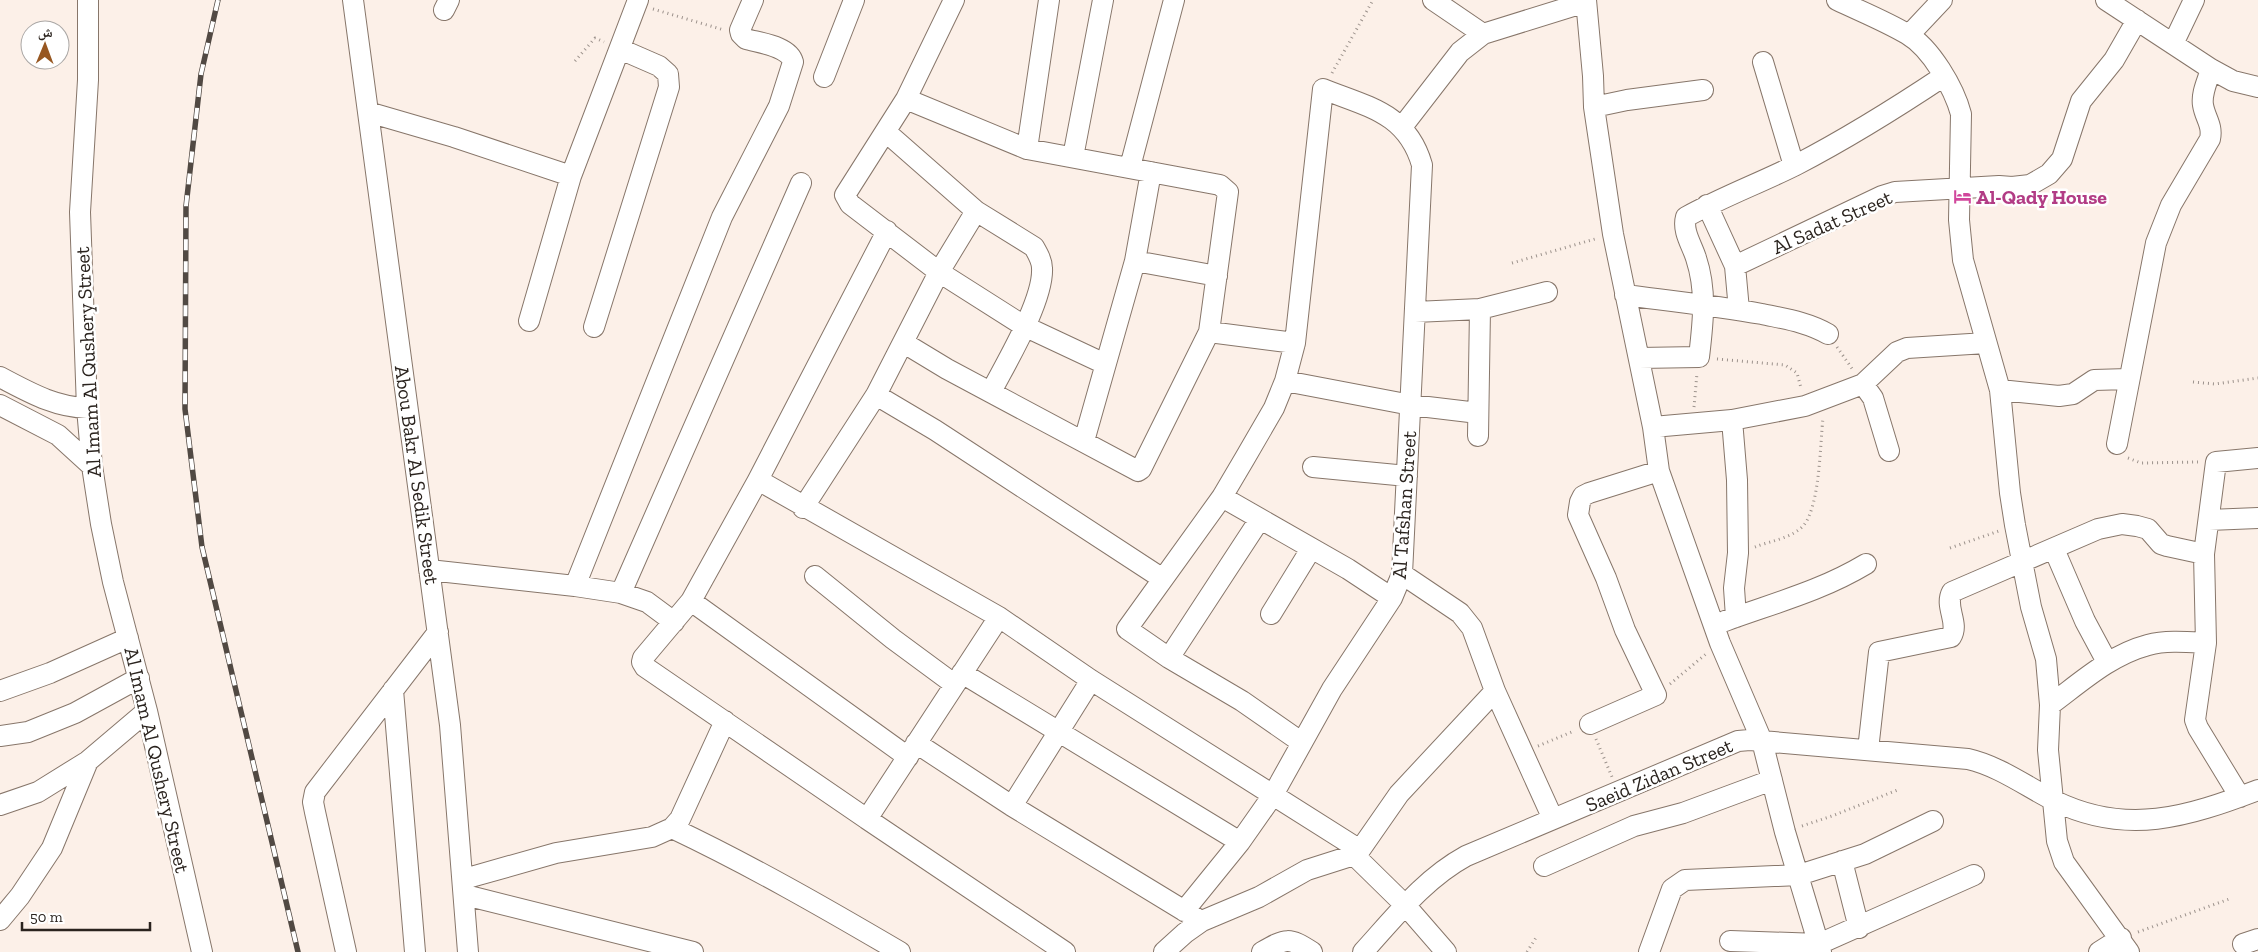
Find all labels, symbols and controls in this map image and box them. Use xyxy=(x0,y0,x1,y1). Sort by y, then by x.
north arrow xyxy=(20,20,70,70)
text: ش xyxy=(38,24,53,41)
street label: Al Sadat Street xyxy=(1768,185,1896,259)
place label: Al-Qady House xyxy=(1976,185,2107,209)
hotel icon: Al-Qady House xyxy=(1952,187,1972,207)
street label: Al Imam Al Qushery Street xyxy=(70,246,106,478)
street label: Abou Bakr Al Sedik Street xyxy=(390,364,444,587)
street label: Al Tafshan Street xyxy=(1387,429,1421,580)
street label: Al Imam Al Qushery Street xyxy=(119,645,195,876)
street label: Saeid Zidan Street xyxy=(1582,733,1737,817)
scale bar xyxy=(22,900,150,932)
text: 50 m xyxy=(30,908,63,926)

